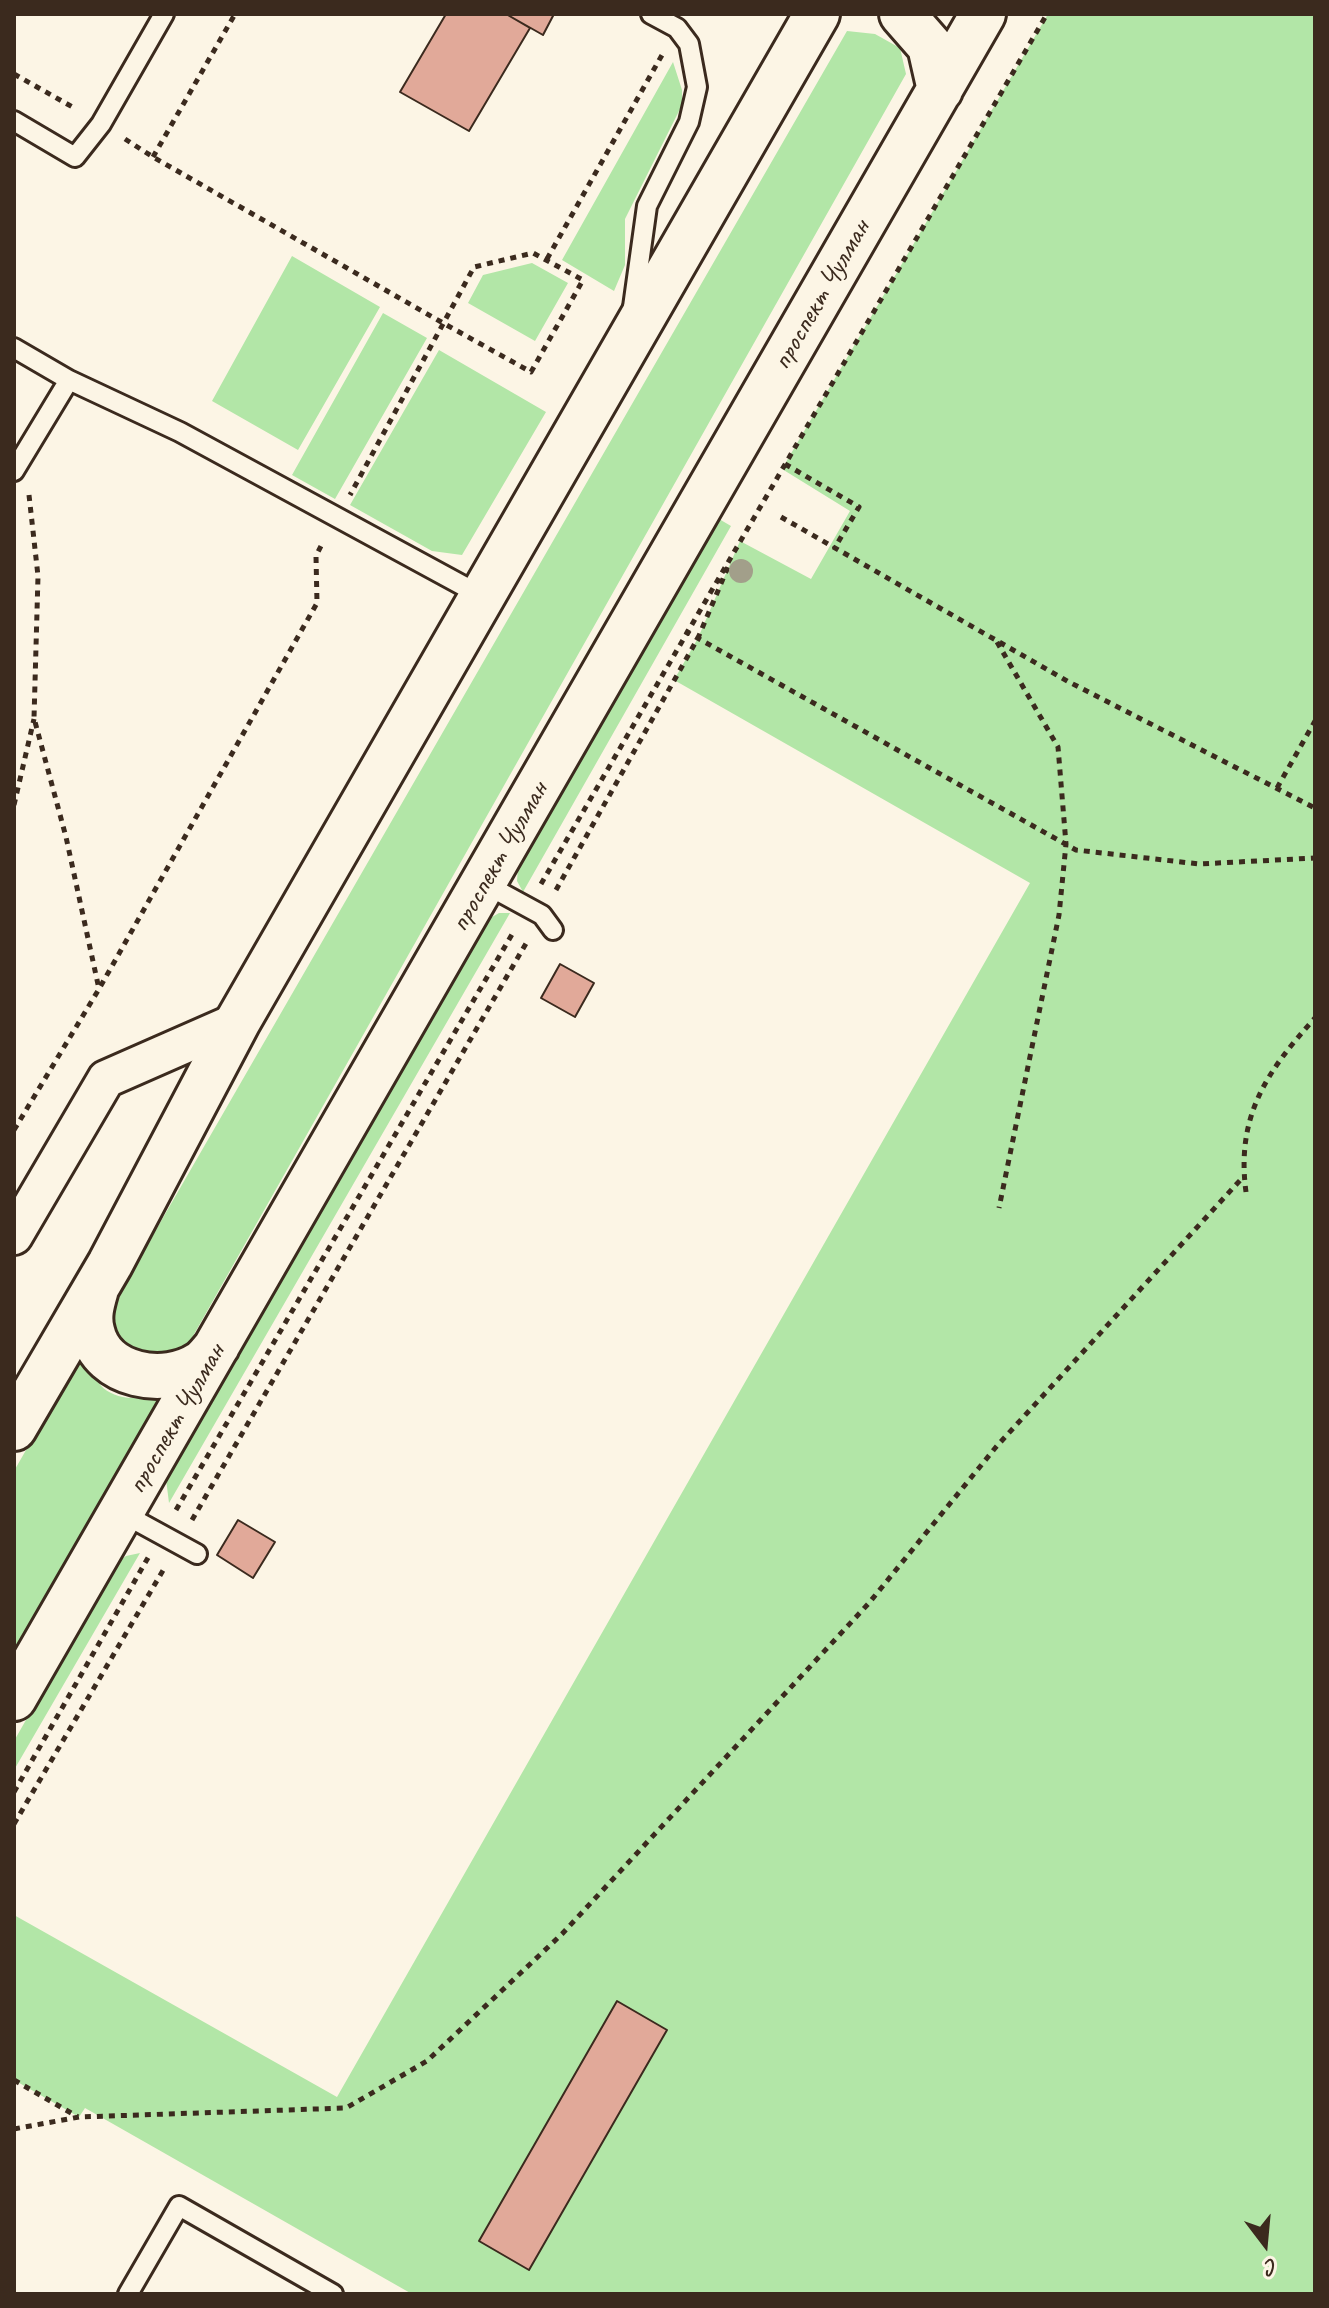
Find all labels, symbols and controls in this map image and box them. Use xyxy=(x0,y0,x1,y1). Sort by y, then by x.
street label: проспект Чулман xyxy=(766,214,878,376)
street label: проспект Чулман xyxy=(444,776,556,938)
street label: проспект Чулман xyxy=(121,1338,233,1500)
north arrow xyxy=(1225,2204,1305,2284)
text: С xyxy=(1263,2252,1281,2282)

